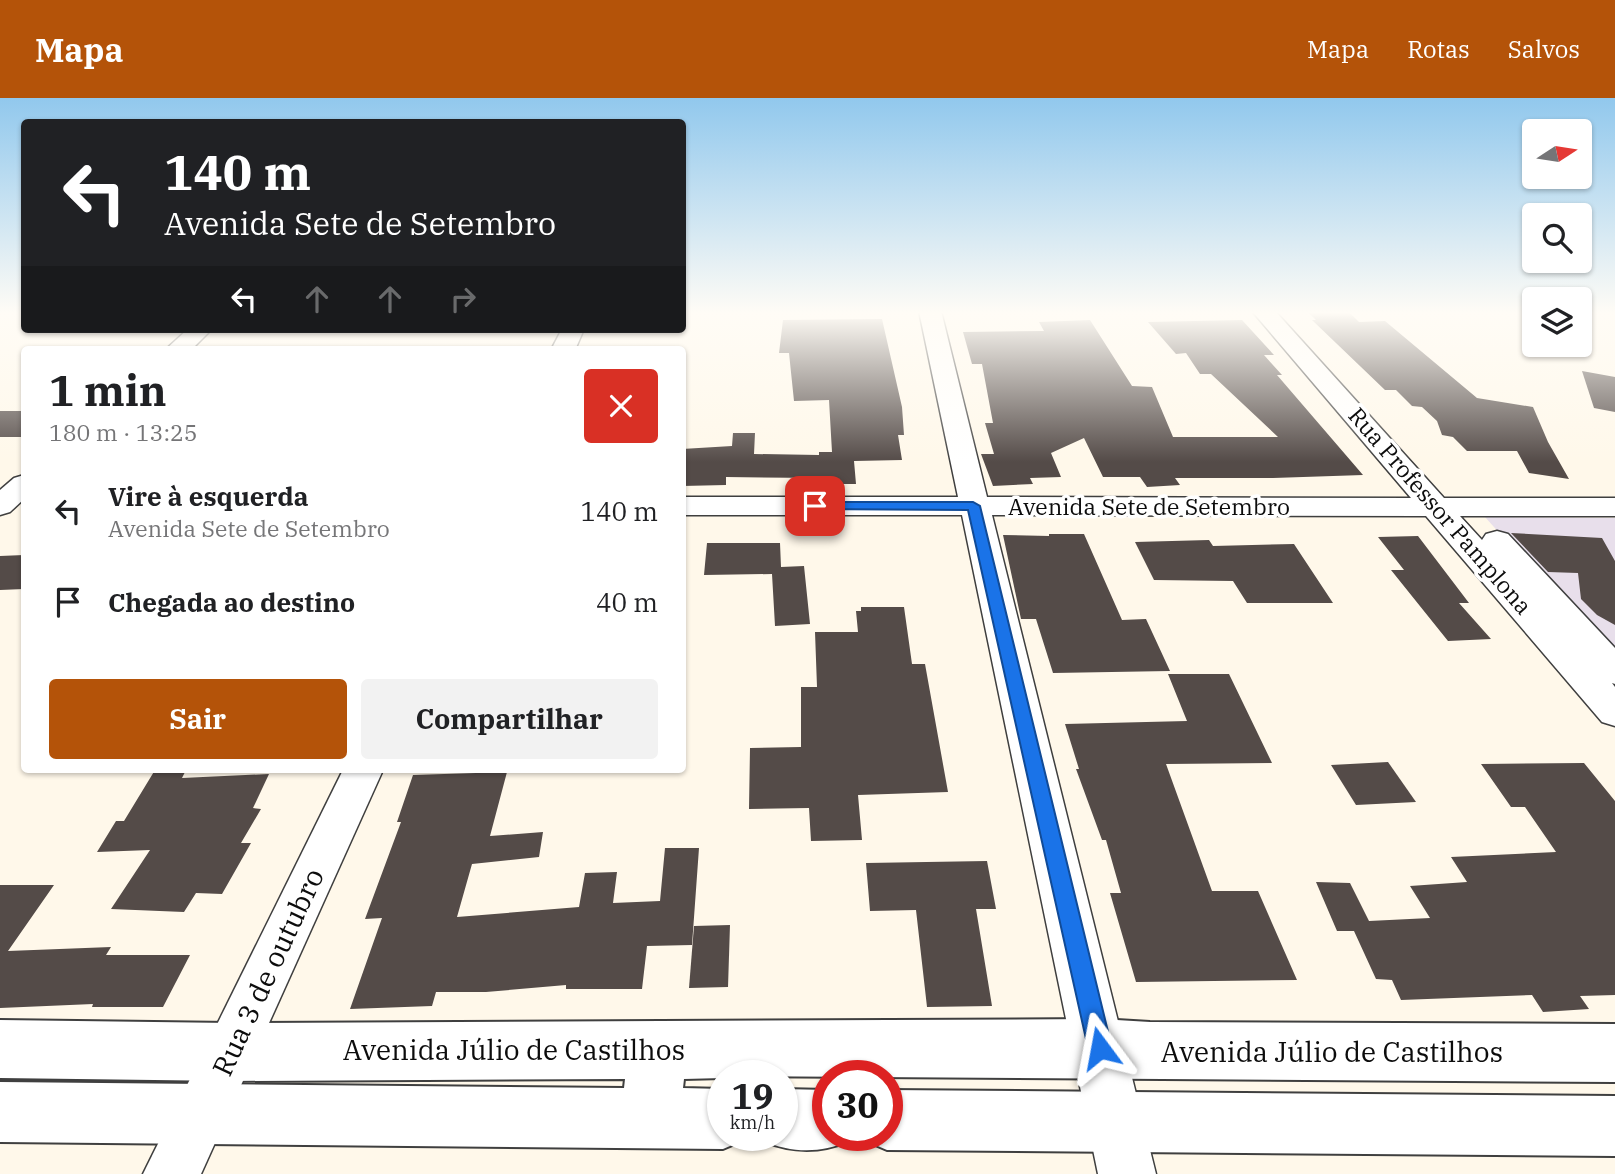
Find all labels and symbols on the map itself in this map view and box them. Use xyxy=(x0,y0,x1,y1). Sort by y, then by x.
north arrow xyxy=(1522,119,1592,189)
street label: Rua Professor Pamplona xyxy=(1342,400,1539,620)
pin xyxy=(785,476,845,536)
street label: Avenida Sete de Setembro xyxy=(1008,491,1290,521)
street label: Rua 3 de outubro xyxy=(203,862,332,1082)
position arrow xyxy=(1063,1011,1137,1085)
street label: Avenida Júlio de Castilhos xyxy=(343,1031,685,1068)
street label: Avenida Júlio de Castilhos xyxy=(1161,1033,1503,1070)
speed limit sign: 30 xyxy=(812,1060,903,1151)

